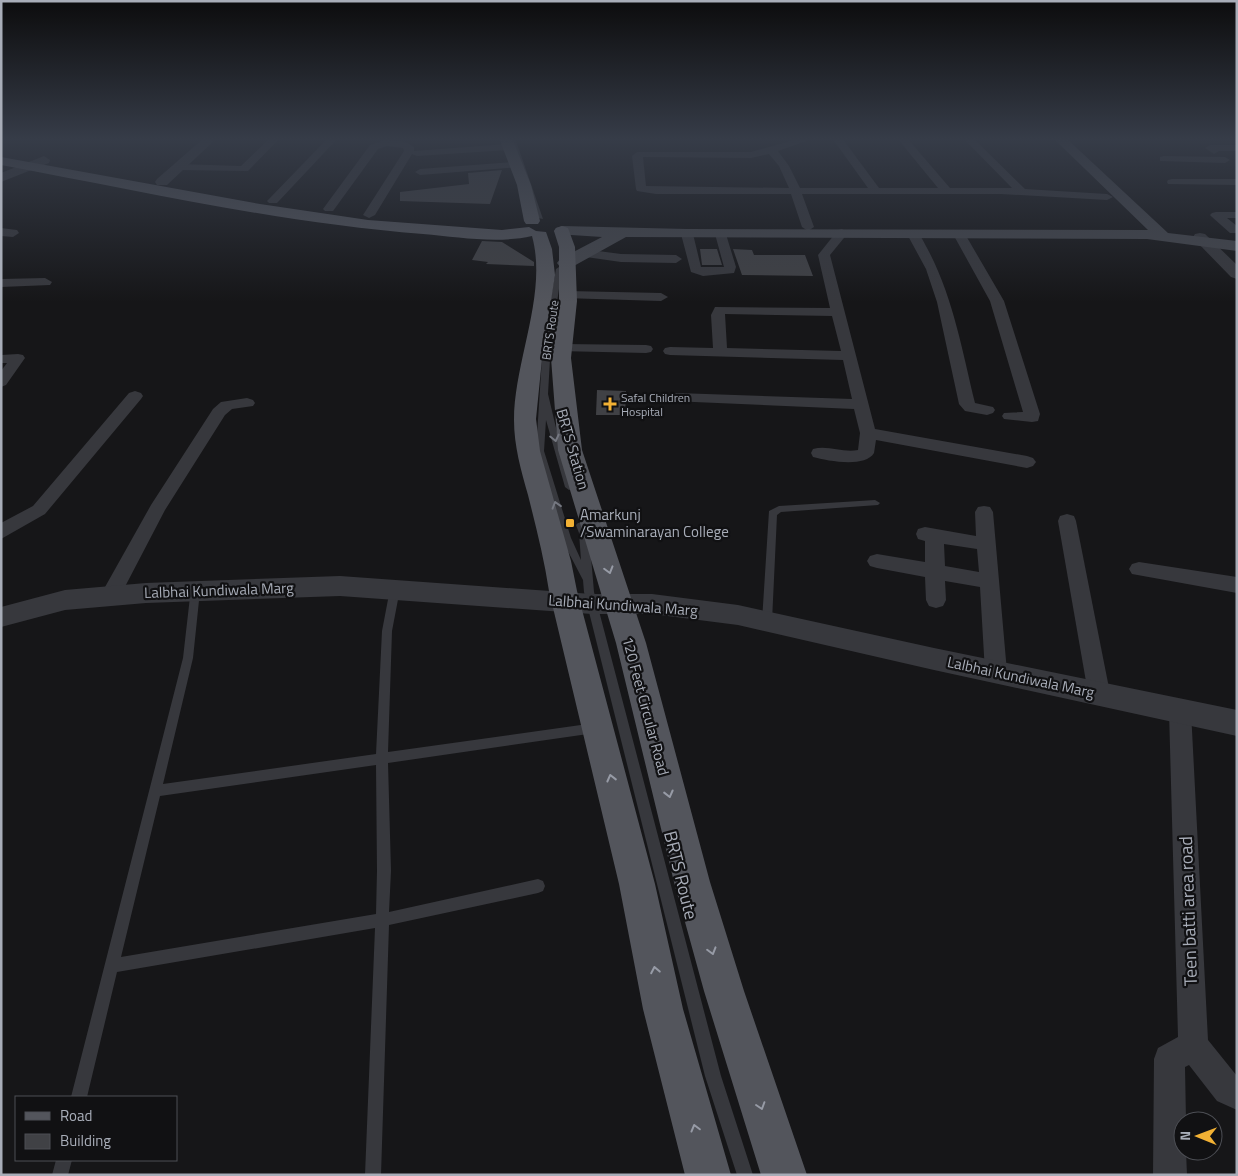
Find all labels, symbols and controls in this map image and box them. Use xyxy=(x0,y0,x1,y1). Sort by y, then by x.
street label: BRTS Route xyxy=(536,299,564,361)
place label: Safal Children Hospital xyxy=(621,388,690,421)
marker: Safal Children Hospital xyxy=(603,397,617,411)
street label: BRTS Station xyxy=(551,406,595,492)
one-way arrow xyxy=(549,434,560,443)
one-way arrow xyxy=(552,501,562,510)
place label: Amarkunj /Swaminarayan College xyxy=(580,503,729,543)
marker: Amarkunj /Swaminarayan College xyxy=(564,517,576,529)
one-way arrow xyxy=(603,565,613,573)
street label: Lalbhai Kundiwala Marg xyxy=(144,576,295,604)
street label: Lalbhai Kundiwala Marg xyxy=(547,588,699,622)
street label: 120 Feet Circular Road xyxy=(616,634,676,778)
street label: Lalbhai Kundiwala Marg xyxy=(945,650,1097,704)
one-way arrow xyxy=(606,773,617,782)
one-way arrow xyxy=(664,789,674,797)
street label: BRTS Route xyxy=(657,828,705,922)
street label: Teen batti area road xyxy=(1172,836,1204,986)
one-way arrow xyxy=(707,946,717,954)
one-way arrow xyxy=(650,966,661,975)
legend xyxy=(15,1096,178,1161)
one-way arrow xyxy=(756,1101,766,1109)
text: Road xyxy=(60,1104,92,1127)
north arrow xyxy=(1173,1111,1223,1161)
one-way arrow xyxy=(691,1124,701,1132)
text: Building xyxy=(60,1129,111,1152)
text: N xyxy=(1174,1131,1195,1141)

